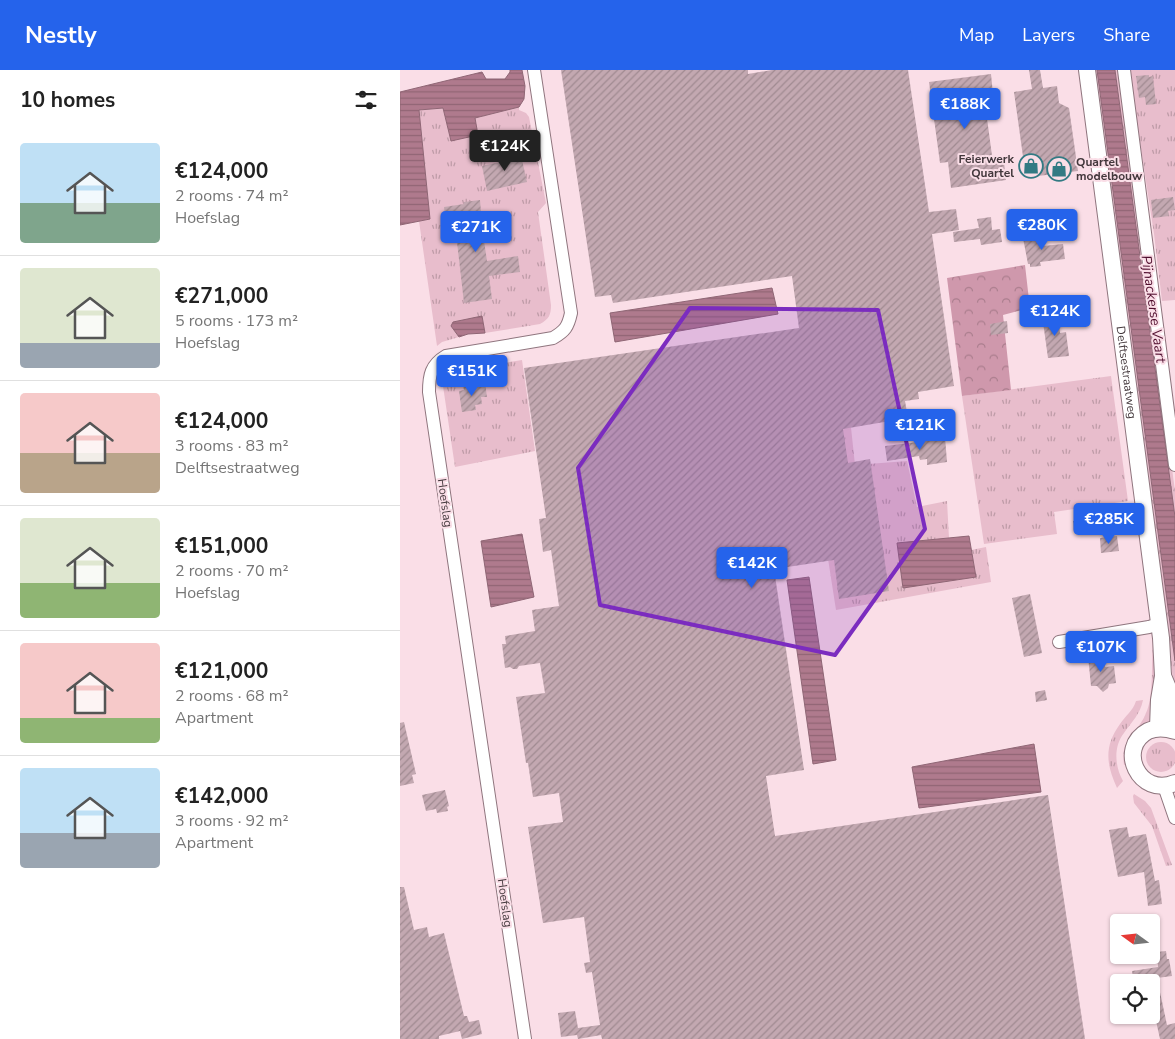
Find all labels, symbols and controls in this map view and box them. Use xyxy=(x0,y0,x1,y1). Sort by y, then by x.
text: Nestly xyxy=(25,19,97,51)
text: Map xyxy=(959,23,994,47)
text: Layers xyxy=(1022,23,1075,47)
text: Share xyxy=(1103,23,1150,47)
text: 10 homes xyxy=(20,86,115,114)
icon: filters xyxy=(352,86,380,114)
pin: €188K xyxy=(930,88,1000,130)
text: €188K xyxy=(940,93,990,115)
pin: €124K xyxy=(470,129,540,172)
text: €124K xyxy=(480,135,530,157)
place label: Feierwerk Quartel xyxy=(959,151,1015,181)
shop icon: Feierwerk Quartel xyxy=(1018,153,1044,179)
place label: Quartel modelbouw xyxy=(1076,154,1143,184)
shop icon: Quartel modelbouw xyxy=(1046,156,1072,182)
text: €124,000 xyxy=(175,157,268,185)
icon: home xyxy=(60,163,120,223)
text: 2 rooms · 74 m² xyxy=(175,185,288,207)
text: Hoefslag xyxy=(175,207,240,229)
pin: €280K xyxy=(1007,208,1077,251)
pin: €271K xyxy=(441,210,511,253)
text: €280K xyxy=(1017,214,1067,236)
text: €271K xyxy=(451,216,501,238)
water label: Pijnackerse Vaart xyxy=(1137,254,1171,365)
text: €271,000 xyxy=(175,282,268,310)
icon: home xyxy=(60,288,120,348)
pin: €124K xyxy=(1020,294,1090,337)
text: €124K xyxy=(1030,300,1080,322)
text: 5 rooms · 173 m² xyxy=(175,310,298,332)
street label: Delftsestraatweg xyxy=(1112,325,1140,420)
text: Hoefslag xyxy=(175,332,240,354)
pin: €151K xyxy=(437,354,507,397)
text: €151K xyxy=(447,360,497,382)
text: €124,000 xyxy=(175,407,268,435)
pin: €121K xyxy=(885,408,955,451)
icon: home xyxy=(60,413,120,473)
text: €121K xyxy=(895,414,945,436)
text: 3 rooms · 83 m² xyxy=(175,435,288,457)
text: Delftsestraatweg xyxy=(175,457,300,479)
street label: Hoefslag xyxy=(434,478,456,528)
pin: €285K xyxy=(1074,502,1144,545)
text: €285K xyxy=(1084,508,1134,530)
text: €151,000 xyxy=(175,532,268,560)
icon: home xyxy=(60,538,120,598)
pin: €142K xyxy=(717,546,787,589)
text: €142K xyxy=(727,552,777,574)
text: 2 rooms · 70 m² xyxy=(175,560,288,582)
text: Hoefslag xyxy=(175,582,240,604)
pin: €107K xyxy=(1066,630,1136,673)
text: €107K xyxy=(1076,636,1126,658)
text: €121,000 xyxy=(175,657,268,685)
icon: home xyxy=(60,663,120,723)
text: 2 rooms · 68 m² xyxy=(175,685,288,707)
text: Apartment xyxy=(175,707,253,729)
text: €142,000 xyxy=(175,782,268,810)
icon: home xyxy=(60,788,120,848)
text: 3 rooms · 92 m² xyxy=(175,810,288,832)
text: Apartment xyxy=(175,832,253,854)
street label: Hoefslag xyxy=(494,878,516,928)
north arrow xyxy=(1110,914,1160,964)
map controls xyxy=(1110,914,1160,1024)
button: locate xyxy=(1110,974,1160,1024)

